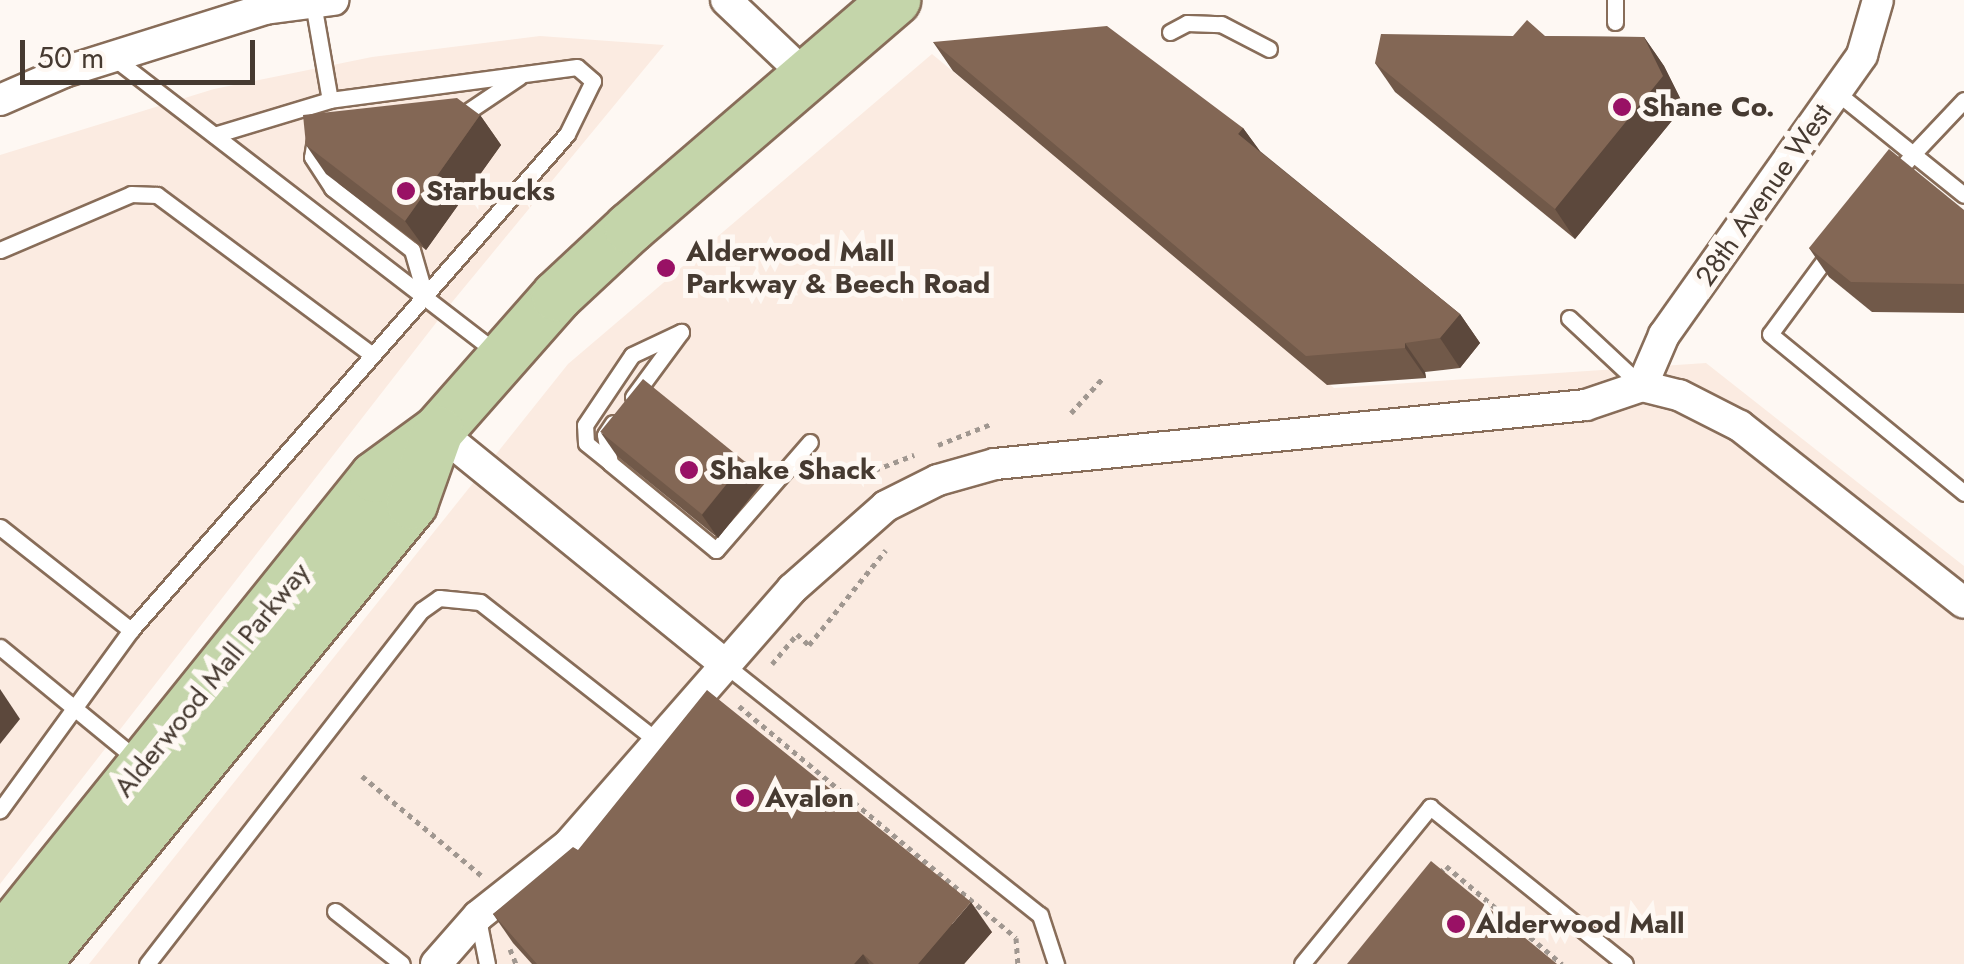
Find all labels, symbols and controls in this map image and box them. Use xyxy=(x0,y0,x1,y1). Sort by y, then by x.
scale bar xyxy=(25,20,260,82)
text: 50 m xyxy=(37,36,104,79)
place label: Shane Co. xyxy=(1642,90,1775,124)
marker: Shane Co. xyxy=(1611,96,1633,118)
street label: 28th Avenue West xyxy=(1689,97,1839,293)
place label: Starbucks xyxy=(426,174,555,208)
marker: Starbucks xyxy=(395,180,417,202)
place label: Alderwood Mall Parkway & Beech Road xyxy=(686,235,990,301)
marker: Alderwood Mall Parkway & Beech Road xyxy=(655,257,677,279)
place label: Shake Shack xyxy=(709,453,876,487)
marker: Shake Shack xyxy=(678,459,700,481)
street label: Alderwood Mall Parkway xyxy=(107,556,317,804)
place label: Avalon xyxy=(765,781,854,815)
marker: Avalon xyxy=(734,787,756,809)
place label: Alderwood Mall xyxy=(1476,907,1685,941)
marker: Alderwood Mall xyxy=(1445,913,1467,935)

